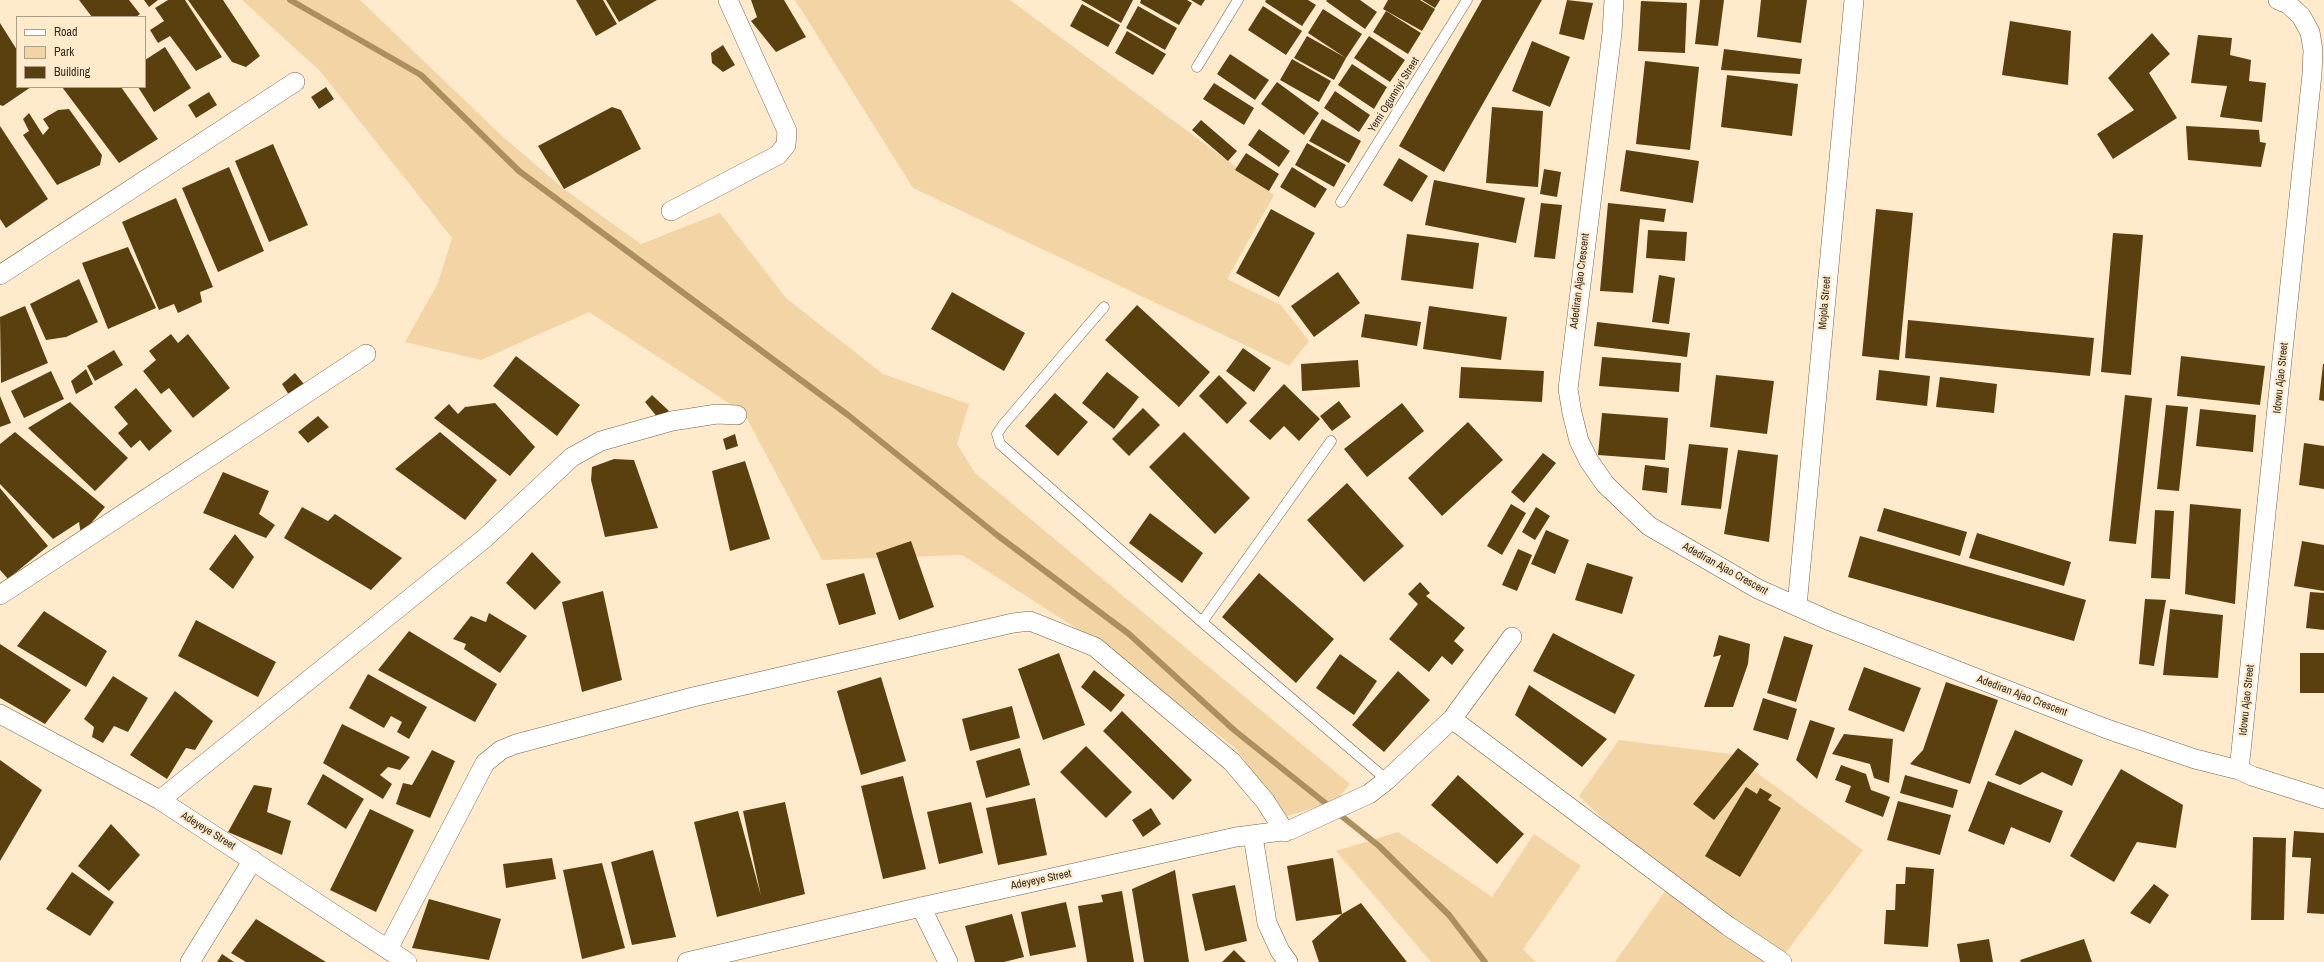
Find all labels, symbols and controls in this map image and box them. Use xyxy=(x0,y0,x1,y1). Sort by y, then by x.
legend xyxy=(16,16,146,88)
text: Road xyxy=(54,24,78,40)
text: Park xyxy=(54,44,74,60)
street label: Yemi Ogunniyi Street xyxy=(1366,55,1422,135)
text: Building xyxy=(54,64,90,80)
street label: Adediran Ajao Crescent xyxy=(1568,233,1592,329)
street label: Mojola Street xyxy=(1816,276,1834,330)
street label: Idowu Ajao Street xyxy=(2271,342,2291,414)
street label: Adediran Ajao Crescent xyxy=(1680,540,1770,598)
street label: Idowu Ajao Street xyxy=(2237,664,2257,736)
street label: Adediran Ajao Crescent xyxy=(1975,673,2069,719)
street label: Adeyeye Street xyxy=(178,809,238,853)
street label: Adeyeye Street xyxy=(1009,867,1073,893)

